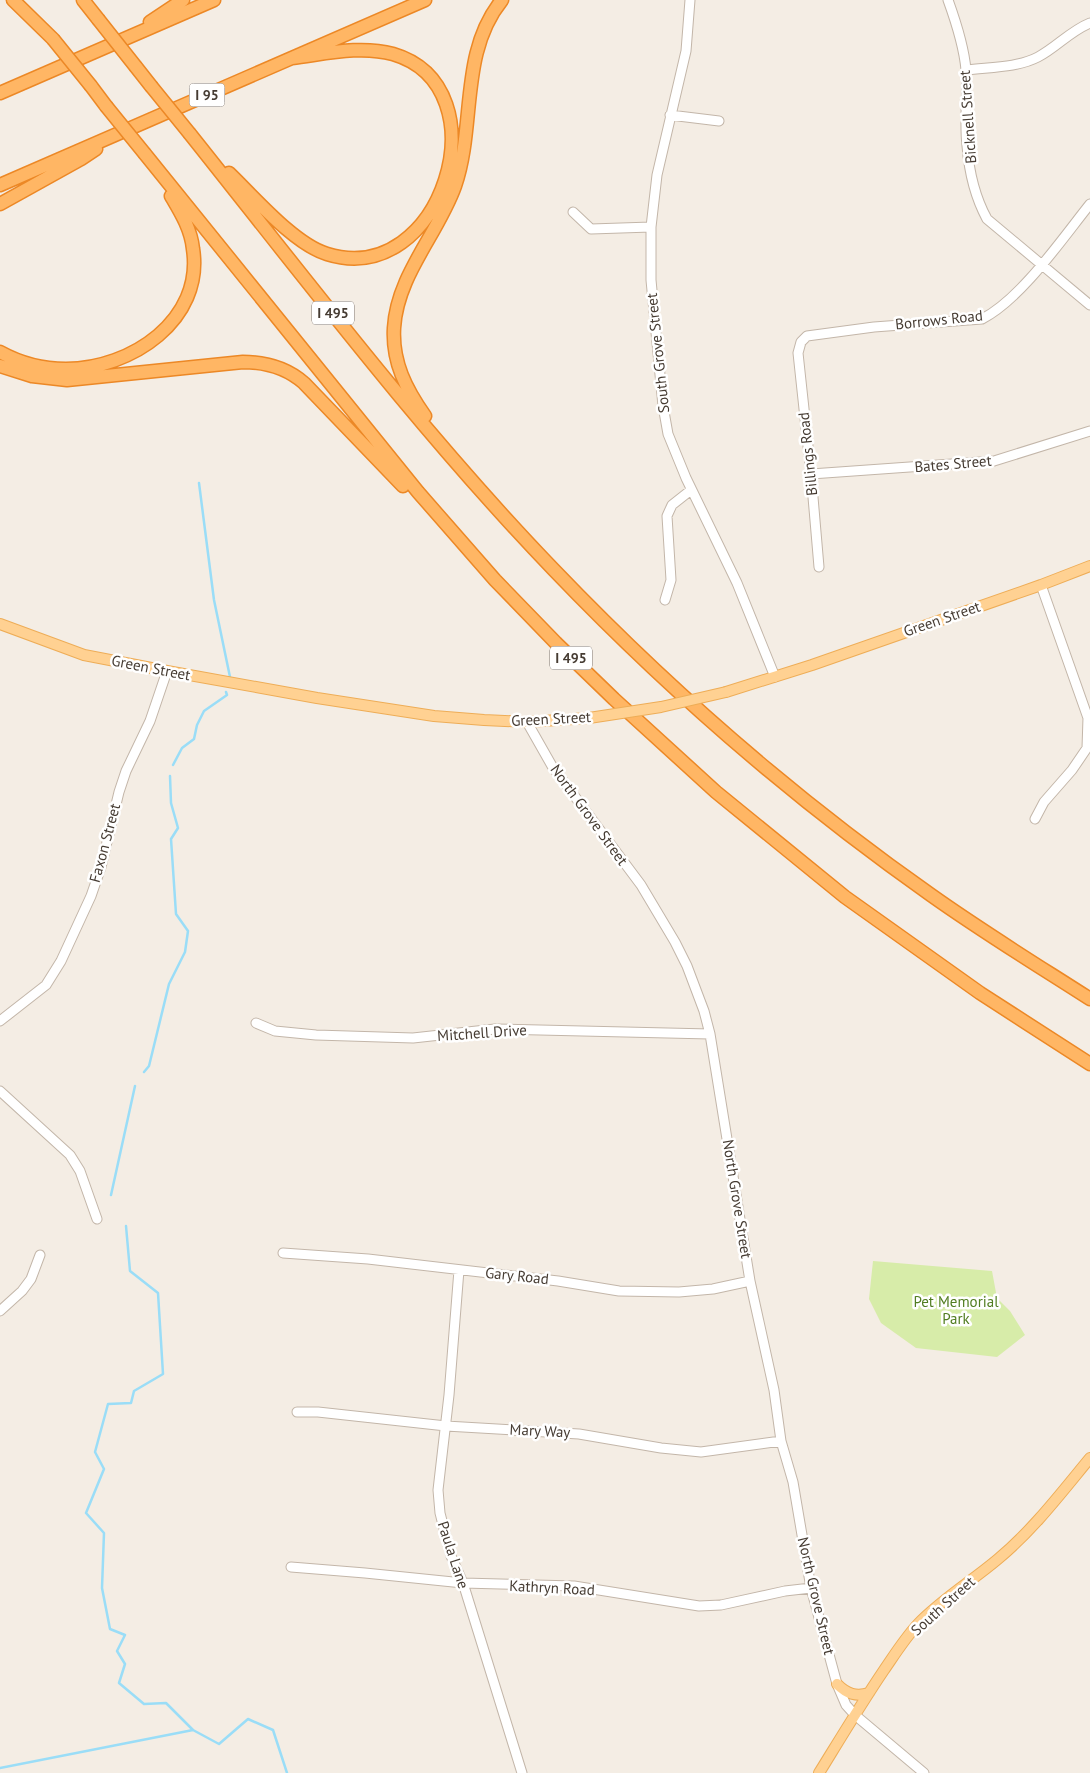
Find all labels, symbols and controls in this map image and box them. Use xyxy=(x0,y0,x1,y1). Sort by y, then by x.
street label: Bicknell Street xyxy=(955,70,980,164)
road number: I 95 xyxy=(190,84,224,106)
street label: South Grove Street xyxy=(642,292,673,414)
road number: I 495 xyxy=(312,302,354,324)
street label: Borrows Road xyxy=(894,305,984,334)
street label: Billings Road xyxy=(794,411,821,497)
street label: Bates Street xyxy=(914,451,992,476)
street label: Green Street xyxy=(901,597,983,641)
road number: I 495 xyxy=(550,646,592,670)
street label: Green Street xyxy=(110,651,192,684)
street label: Green Street xyxy=(511,707,591,730)
street label: North Grove Street xyxy=(546,761,632,869)
street label: Faxon Street xyxy=(85,801,124,885)
street label: Mitchell Drive xyxy=(437,1020,527,1045)
street label: North Grove Street xyxy=(719,1138,756,1260)
street label: Gary Road xyxy=(484,1263,550,1288)
park label: Pet Memorial Park xyxy=(913,1292,999,1328)
street label: Mary Way xyxy=(509,1419,571,1442)
street label: Paula Lane xyxy=(434,1519,473,1591)
street label: North Grove Street xyxy=(794,1535,839,1657)
street label: South Street xyxy=(907,1572,979,1639)
street label: Kathryn Road xyxy=(509,1576,595,1599)

